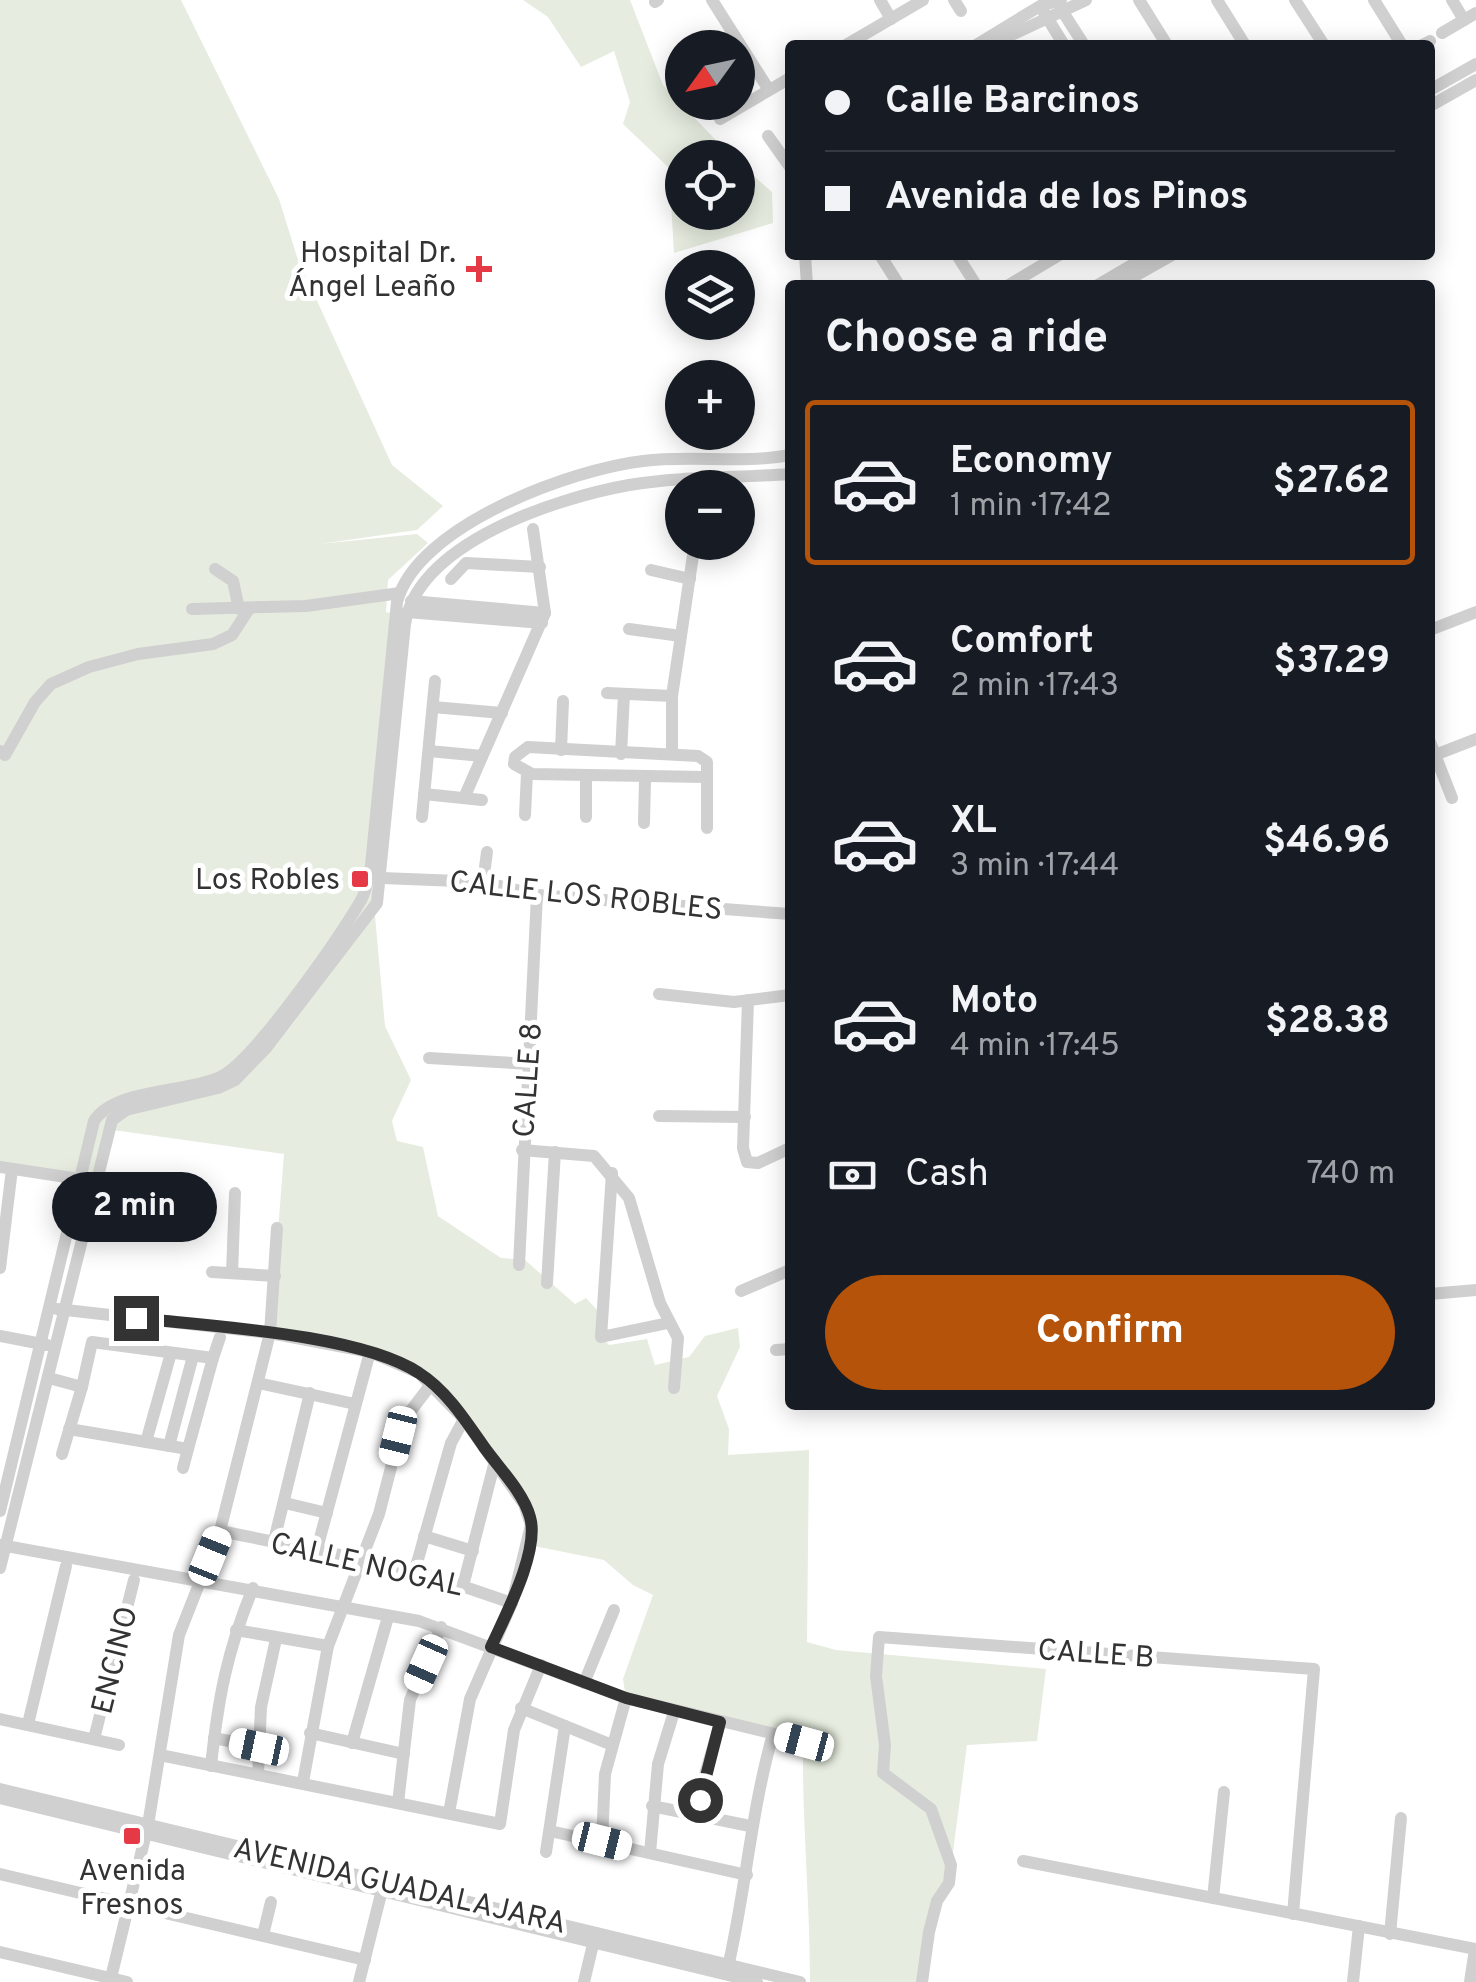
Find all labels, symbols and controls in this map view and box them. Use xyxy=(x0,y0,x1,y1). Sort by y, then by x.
north arrow xyxy=(665,30,755,120)
map controls xyxy=(665,30,755,560)
text: Calle Barcinos xyxy=(885,78,1140,127)
button: locate xyxy=(665,140,755,230)
text: Avenida de los Pinos xyxy=(885,174,1249,223)
place label: Hospital Dr. Ángel Leaño xyxy=(288,236,456,307)
button: layers xyxy=(665,250,755,340)
marker: Hospital Dr. Ángel Leaño xyxy=(466,256,492,282)
text: Choose a ride xyxy=(825,311,1108,368)
button: + xyxy=(665,360,755,450)
icon: car xyxy=(830,438,920,528)
text: Economy xyxy=(950,438,1112,487)
text: $27.62 xyxy=(1273,458,1390,507)
button: − xyxy=(665,470,755,560)
text: 1 min · 17:42 xyxy=(950,487,1112,527)
icon: car xyxy=(830,618,920,708)
text: Comfort xyxy=(950,618,1094,667)
text: $37.29 xyxy=(1274,638,1390,687)
text: 2 min · 17:43 xyxy=(950,667,1119,707)
icon: car xyxy=(830,798,920,888)
text: XL xyxy=(950,798,997,847)
text: $46.96 xyxy=(1263,818,1390,867)
text: 3 min · 17:44 xyxy=(950,847,1119,887)
place label: Los Robles xyxy=(195,863,340,900)
street label: CALLE LOS ROBLES xyxy=(447,865,724,930)
marker: Los Robles xyxy=(349,868,371,890)
icon: car xyxy=(830,978,920,1068)
text: Moto xyxy=(950,978,1038,1027)
text: $28.38 xyxy=(1265,998,1390,1047)
street label: CALLE 8 xyxy=(507,1021,552,1139)
text: 4 min · 17:45 xyxy=(950,1027,1120,1067)
icon: cash xyxy=(825,1148,880,1203)
text: Cash xyxy=(905,1151,989,1200)
text: 740 m xyxy=(1306,1155,1395,1195)
callout: 2 min xyxy=(54,1173,218,1243)
text: 2 min xyxy=(93,1187,176,1227)
button: Confirm xyxy=(825,1275,1395,1390)
route end xyxy=(114,1296,159,1341)
car xyxy=(376,1403,420,1469)
car xyxy=(185,1523,235,1589)
street label: CALLE NOGAL xyxy=(266,1526,466,1607)
street label: ENCINO xyxy=(85,1603,148,1718)
car xyxy=(400,1630,452,1698)
street label: CALLE B xyxy=(1036,1633,1155,1678)
car xyxy=(771,1720,837,1764)
car xyxy=(227,1726,291,1768)
route start xyxy=(678,1778,723,1823)
car xyxy=(569,1819,635,1863)
marker: Avenida Fresnos xyxy=(121,1825,143,1847)
street label: AVENIDA GUADALAJARA xyxy=(229,1831,569,1944)
place label: Avenida Fresnos xyxy=(78,1854,186,1925)

